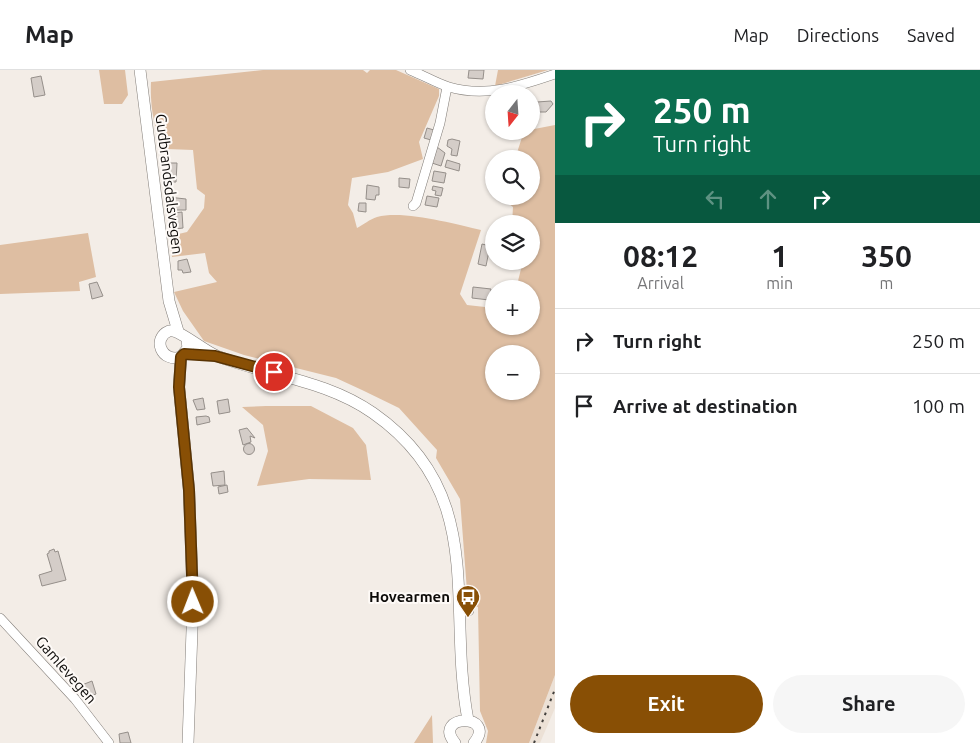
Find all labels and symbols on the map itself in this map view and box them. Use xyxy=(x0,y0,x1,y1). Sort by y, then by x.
north arrow xyxy=(485,85,540,140)
street label: Gudbrandsdalsvegen xyxy=(152,113,187,255)
pin xyxy=(253,351,295,393)
position arrow xyxy=(166,575,218,627)
bus stop icon: Hovearmen xyxy=(455,584,481,618)
place label: Hovearmen xyxy=(369,588,450,605)
street label: Gamlevegen xyxy=(32,632,100,707)

